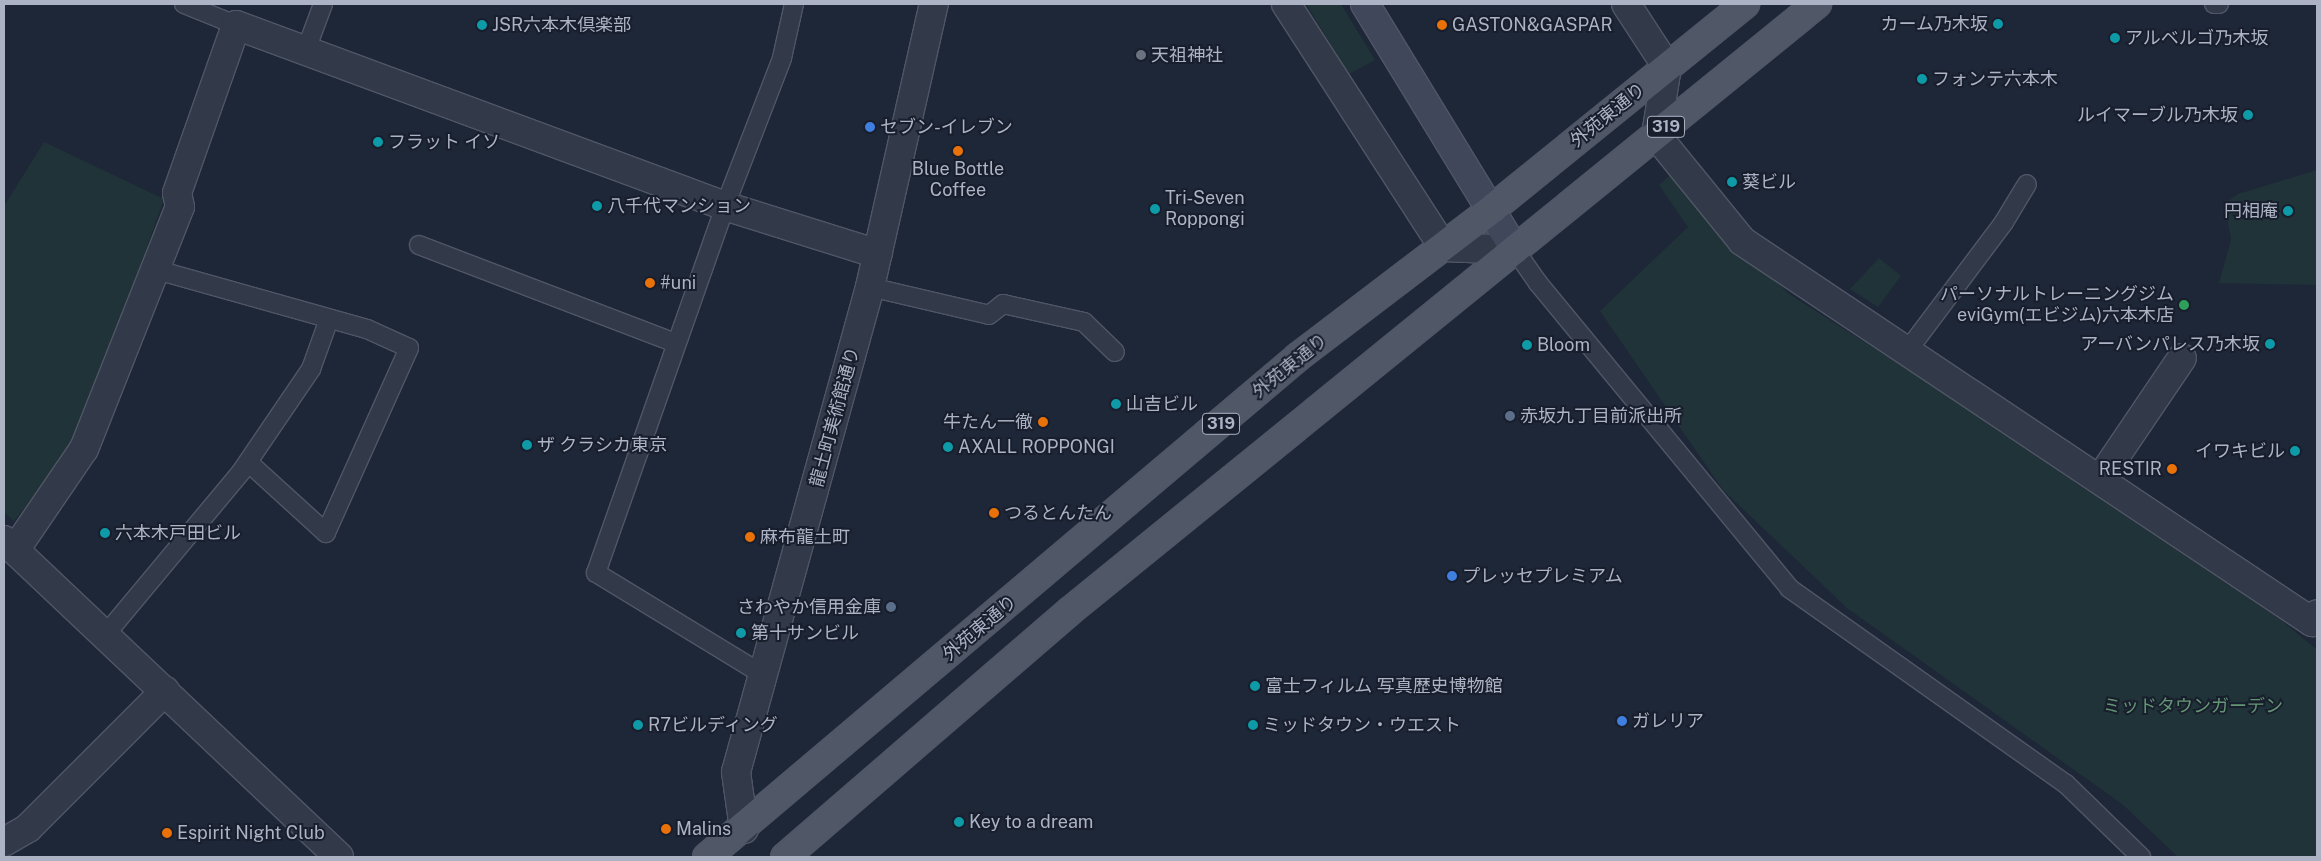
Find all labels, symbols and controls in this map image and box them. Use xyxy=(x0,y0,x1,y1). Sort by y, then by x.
place label: カーム乃木坂 xyxy=(1880,13,1988,35)
place label: JSR六本木倶楽部 xyxy=(492,14,631,36)
place label: GASTON&GASPAR xyxy=(1452,14,1613,36)
marker: カーム乃木坂 xyxy=(1992,18,2004,30)
marker: JSR六本木倶楽部 xyxy=(476,19,488,31)
marker: GASTON&GASPAR xyxy=(1436,19,1448,31)
place label: アルベルゴ乃木坂 xyxy=(2125,27,2269,49)
marker: アルベルゴ乃木坂 xyxy=(2109,32,2121,44)
place label: 天祖神社 xyxy=(1151,44,1223,66)
marker: 天祖神社 xyxy=(1135,49,1147,61)
place label: フォンテ六本木 xyxy=(1932,68,2058,90)
marker: フォンテ六本木 xyxy=(1916,73,1928,85)
street label: 外苑東通り xyxy=(1566,78,1650,152)
place label: ルイマーブル乃木坂 xyxy=(2076,104,2238,126)
marker: ルイマーブル乃木坂 xyxy=(2242,109,2254,121)
road number: 319 xyxy=(1646,114,1686,140)
place label: セブン-イレブン xyxy=(880,116,1013,138)
marker: セブン-イレブン xyxy=(864,121,876,133)
place label: フラット イソ xyxy=(388,131,500,153)
marker: フラット イソ xyxy=(372,136,384,148)
marker: Blue Bottle Coffee xyxy=(952,145,964,157)
place label: Blue Bottle Coffee xyxy=(912,159,1004,202)
place label: 葵ビル xyxy=(1742,171,1796,193)
marker: 葵ビル xyxy=(1726,176,1738,188)
place label: Tri-Seven Roppongi xyxy=(1165,188,1245,230)
place label: 八千代マンション xyxy=(607,195,751,217)
marker: 八千代マンション xyxy=(591,200,603,212)
place label: 円相庵 xyxy=(2224,200,2278,222)
marker: Tri-Seven Roppongi xyxy=(1149,203,1161,215)
marker: 円相庵 xyxy=(2282,205,2294,217)
place label: #uni xyxy=(660,272,696,294)
marker: #uni xyxy=(644,277,656,289)
place label: パーソナルトレーニングジム eviGym(エビジム)六本木店 xyxy=(1940,284,2174,326)
marker: パーソナルトレーニングジム eviGym(エビジム)六本木店 xyxy=(2178,299,2190,311)
street label: 外苑東通り xyxy=(1248,329,1332,403)
place label: アーバンパレス乃木坂 xyxy=(2081,333,2260,355)
place label: Bloom xyxy=(1537,334,1590,356)
marker: アーバンパレス乃木坂 xyxy=(2264,338,2276,350)
marker: Bloom xyxy=(1521,339,1533,351)
street label: 龍土町美術館通り xyxy=(806,345,864,489)
place label: 山吉ビル xyxy=(1126,393,1198,415)
marker: 山吉ビル xyxy=(1110,398,1122,410)
place label: 赤坂九丁目前派出所 xyxy=(1520,405,1682,427)
road number: 319 xyxy=(1201,410,1241,438)
marker: 赤坂九丁目前派出所 xyxy=(1504,410,1516,422)
place label: 牛たん一徹 xyxy=(943,411,1033,433)
marker: 牛たん一徹 xyxy=(1037,416,1049,428)
place label: ザ クラシカ東京 xyxy=(537,434,667,456)
place label: AXALL ROPPONGI xyxy=(958,436,1115,458)
marker: ザ クラシカ東京 xyxy=(521,439,533,451)
place label: イワキビル xyxy=(2195,440,2285,462)
marker: AXALL ROPPONGI xyxy=(942,441,954,453)
marker: イワキビル xyxy=(2289,445,2301,457)
place label: RESTIR xyxy=(2099,458,2162,480)
marker: RESTIR xyxy=(2166,463,2178,475)
place label: つるとんたん xyxy=(1004,502,1112,524)
marker: つるとんたん xyxy=(988,507,1000,519)
place label: 六本木戸田ビル xyxy=(115,522,241,544)
place label: 麻布龍土町 xyxy=(760,526,850,548)
marker: 六本木戸田ビル xyxy=(99,527,111,539)
marker: 麻布龍土町 xyxy=(744,531,756,543)
place label: プレッセプレミアム xyxy=(1462,565,1624,587)
marker: プレッセプレミアム xyxy=(1446,570,1458,582)
street label: 外苑東通り xyxy=(939,591,1021,665)
place label: さわやか信用金庫 xyxy=(737,596,881,618)
marker: さわやか信用金庫 xyxy=(885,601,897,613)
place label: 第十サンビル xyxy=(751,622,859,644)
marker: 第十サンビル xyxy=(735,627,747,639)
place label: 富士フィルム 写真歴史博物館 xyxy=(1265,675,1503,697)
marker: 富士フィルム 写真歴史博物館 xyxy=(1249,680,1261,692)
park label: ミッドタウンガーデン xyxy=(2103,695,2283,717)
place label: ガレリア xyxy=(1632,710,1704,732)
place label: R7ビルディング xyxy=(648,714,779,736)
place label: ミッドタウン・ウエスト xyxy=(1263,714,1461,736)
marker: ガレリア xyxy=(1616,715,1628,727)
marker: R7ビルディング xyxy=(632,719,644,731)
marker: ミッドタウン・ウエスト xyxy=(1247,719,1259,731)
place label: Key to a dream xyxy=(969,811,1094,833)
marker: Key to a dream xyxy=(953,816,965,828)
place label: Malins xyxy=(676,818,731,840)
place label: Espirit Night Club xyxy=(177,822,325,844)
marker: Malins xyxy=(660,823,672,835)
marker: Espirit Night Club xyxy=(161,827,173,839)

